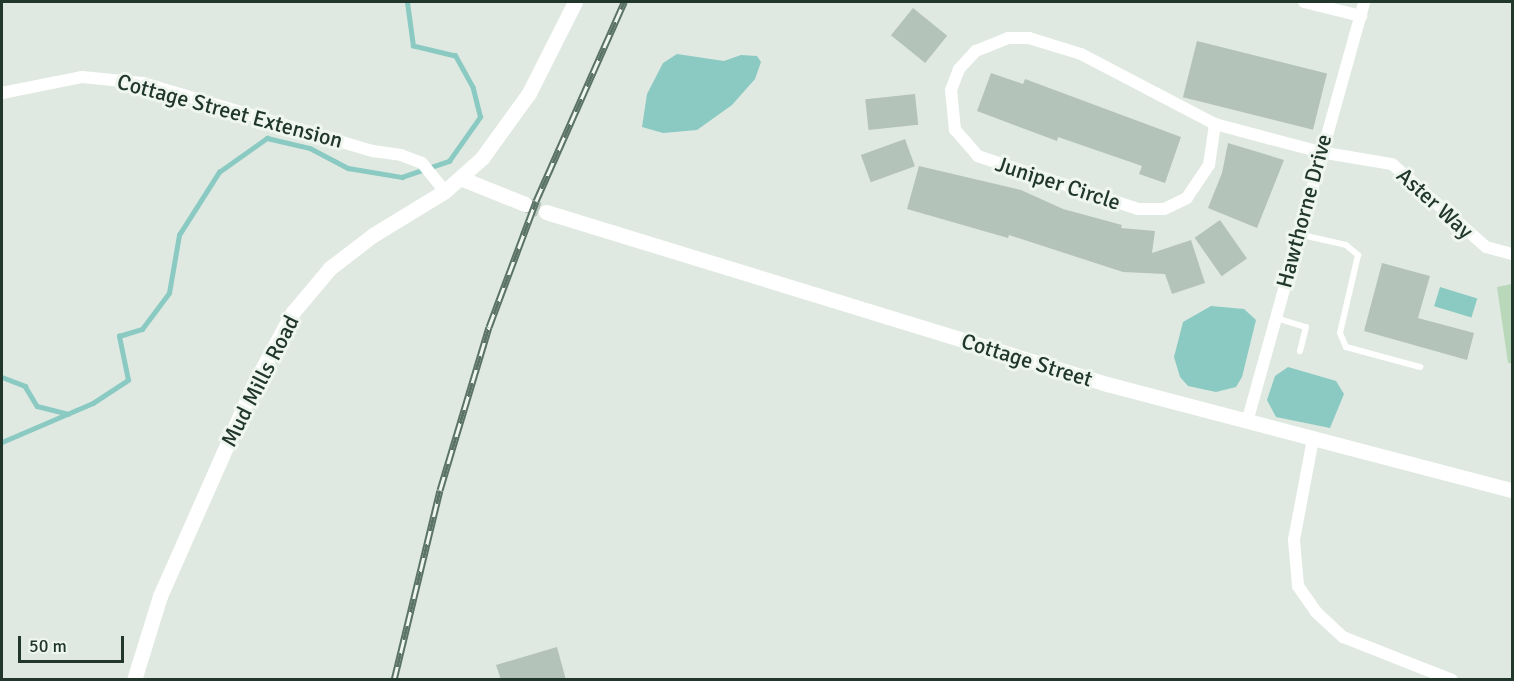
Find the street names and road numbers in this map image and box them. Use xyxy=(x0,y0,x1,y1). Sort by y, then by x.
street label: Cottage Street Extension xyxy=(114,68,346,154)
street label: Hawthorne Drive xyxy=(1271,131,1337,291)
street label: Juniper Circle xyxy=(992,150,1124,216)
street label: Aster Way xyxy=(1391,162,1479,244)
street label: Mud Mills Road xyxy=(215,311,305,451)
street label: Cottage Street xyxy=(958,328,1096,392)

